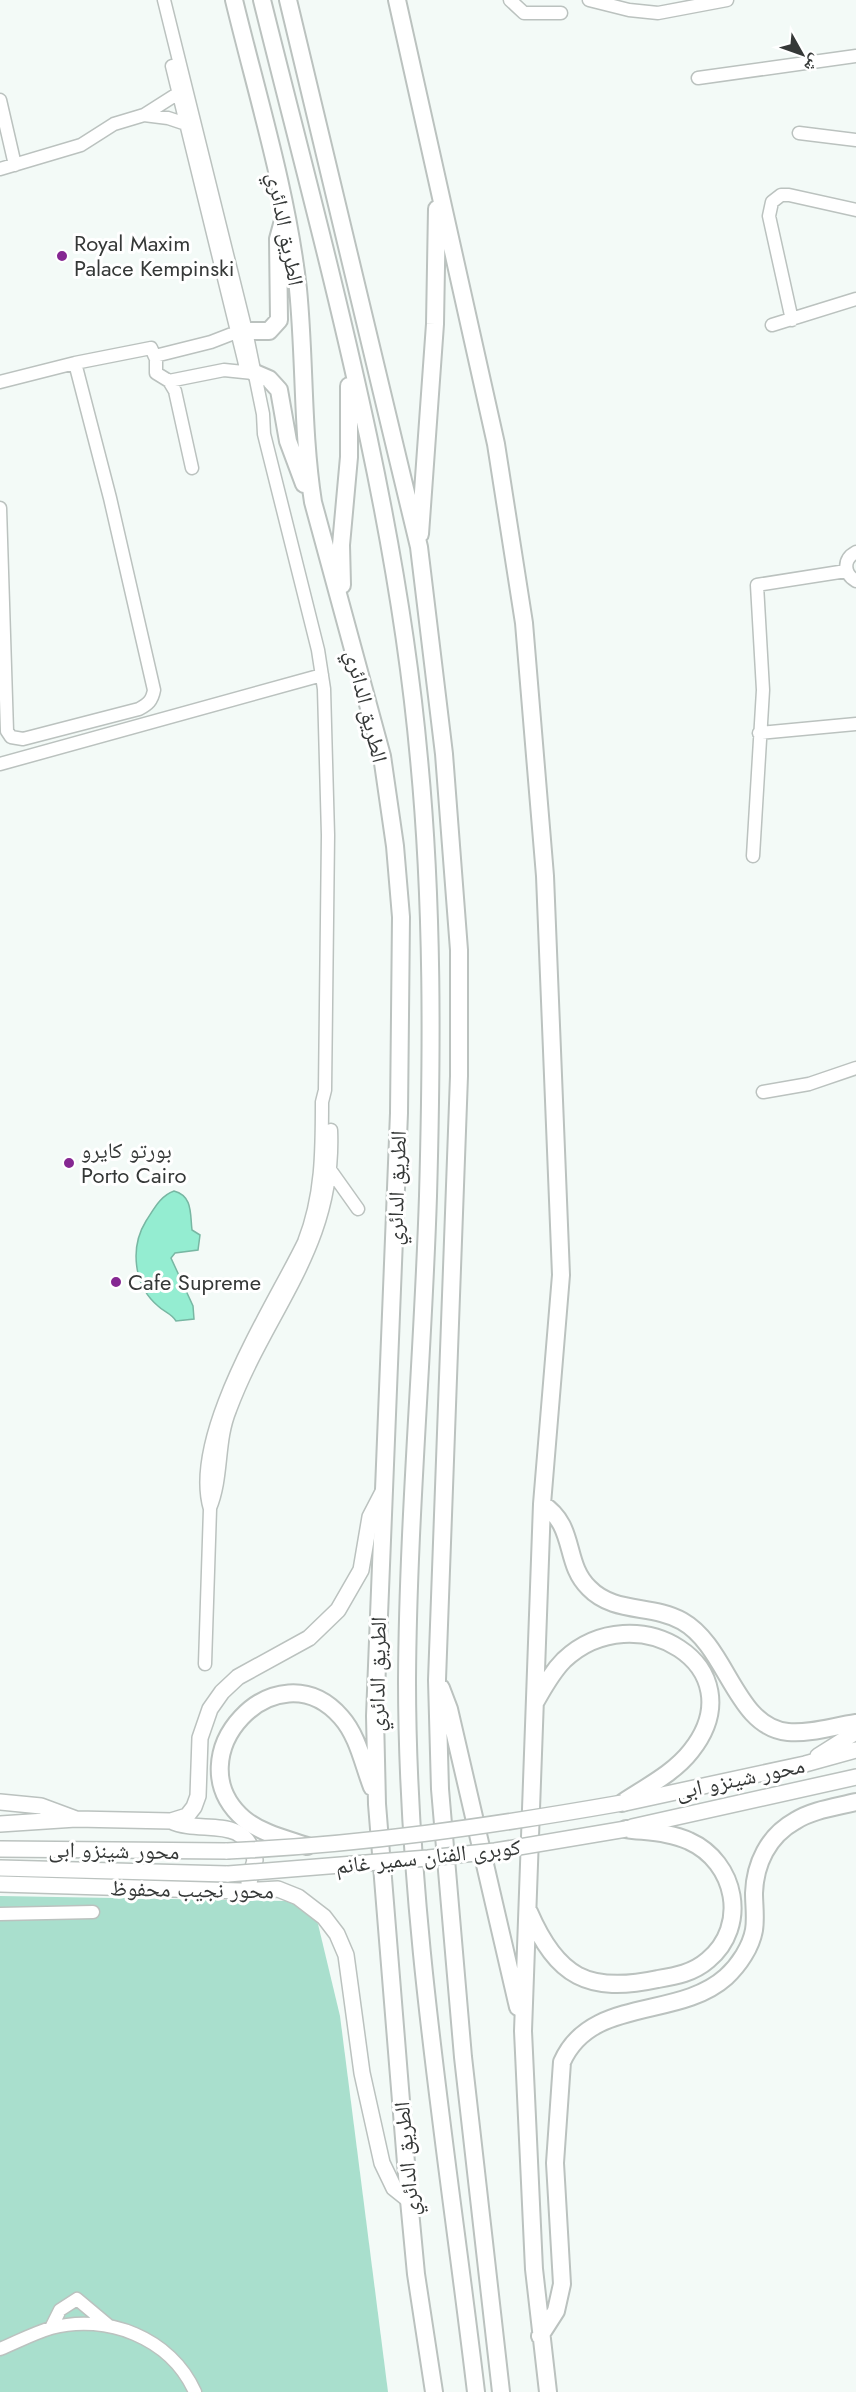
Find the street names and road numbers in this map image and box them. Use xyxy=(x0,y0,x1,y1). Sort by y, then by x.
street label: الطريق الدائري xyxy=(258,170,313,289)
street label: الطريق الدائري xyxy=(336,646,396,766)
street label: الطريق الدائري xyxy=(378,1130,416,1246)
street label: الطريق الدائري xyxy=(360,1616,396,1732)
street label: محور شينزو ابى xyxy=(673,1749,807,1807)
street label: كوبرى الفنان سمير غانم xyxy=(334,1830,522,1882)
street label: محور شينزو ابى xyxy=(48,1833,180,1867)
street label: محور نجيب محفوظ xyxy=(110,1872,274,1906)
street label: الطريق الدائري xyxy=(385,2100,429,2218)

